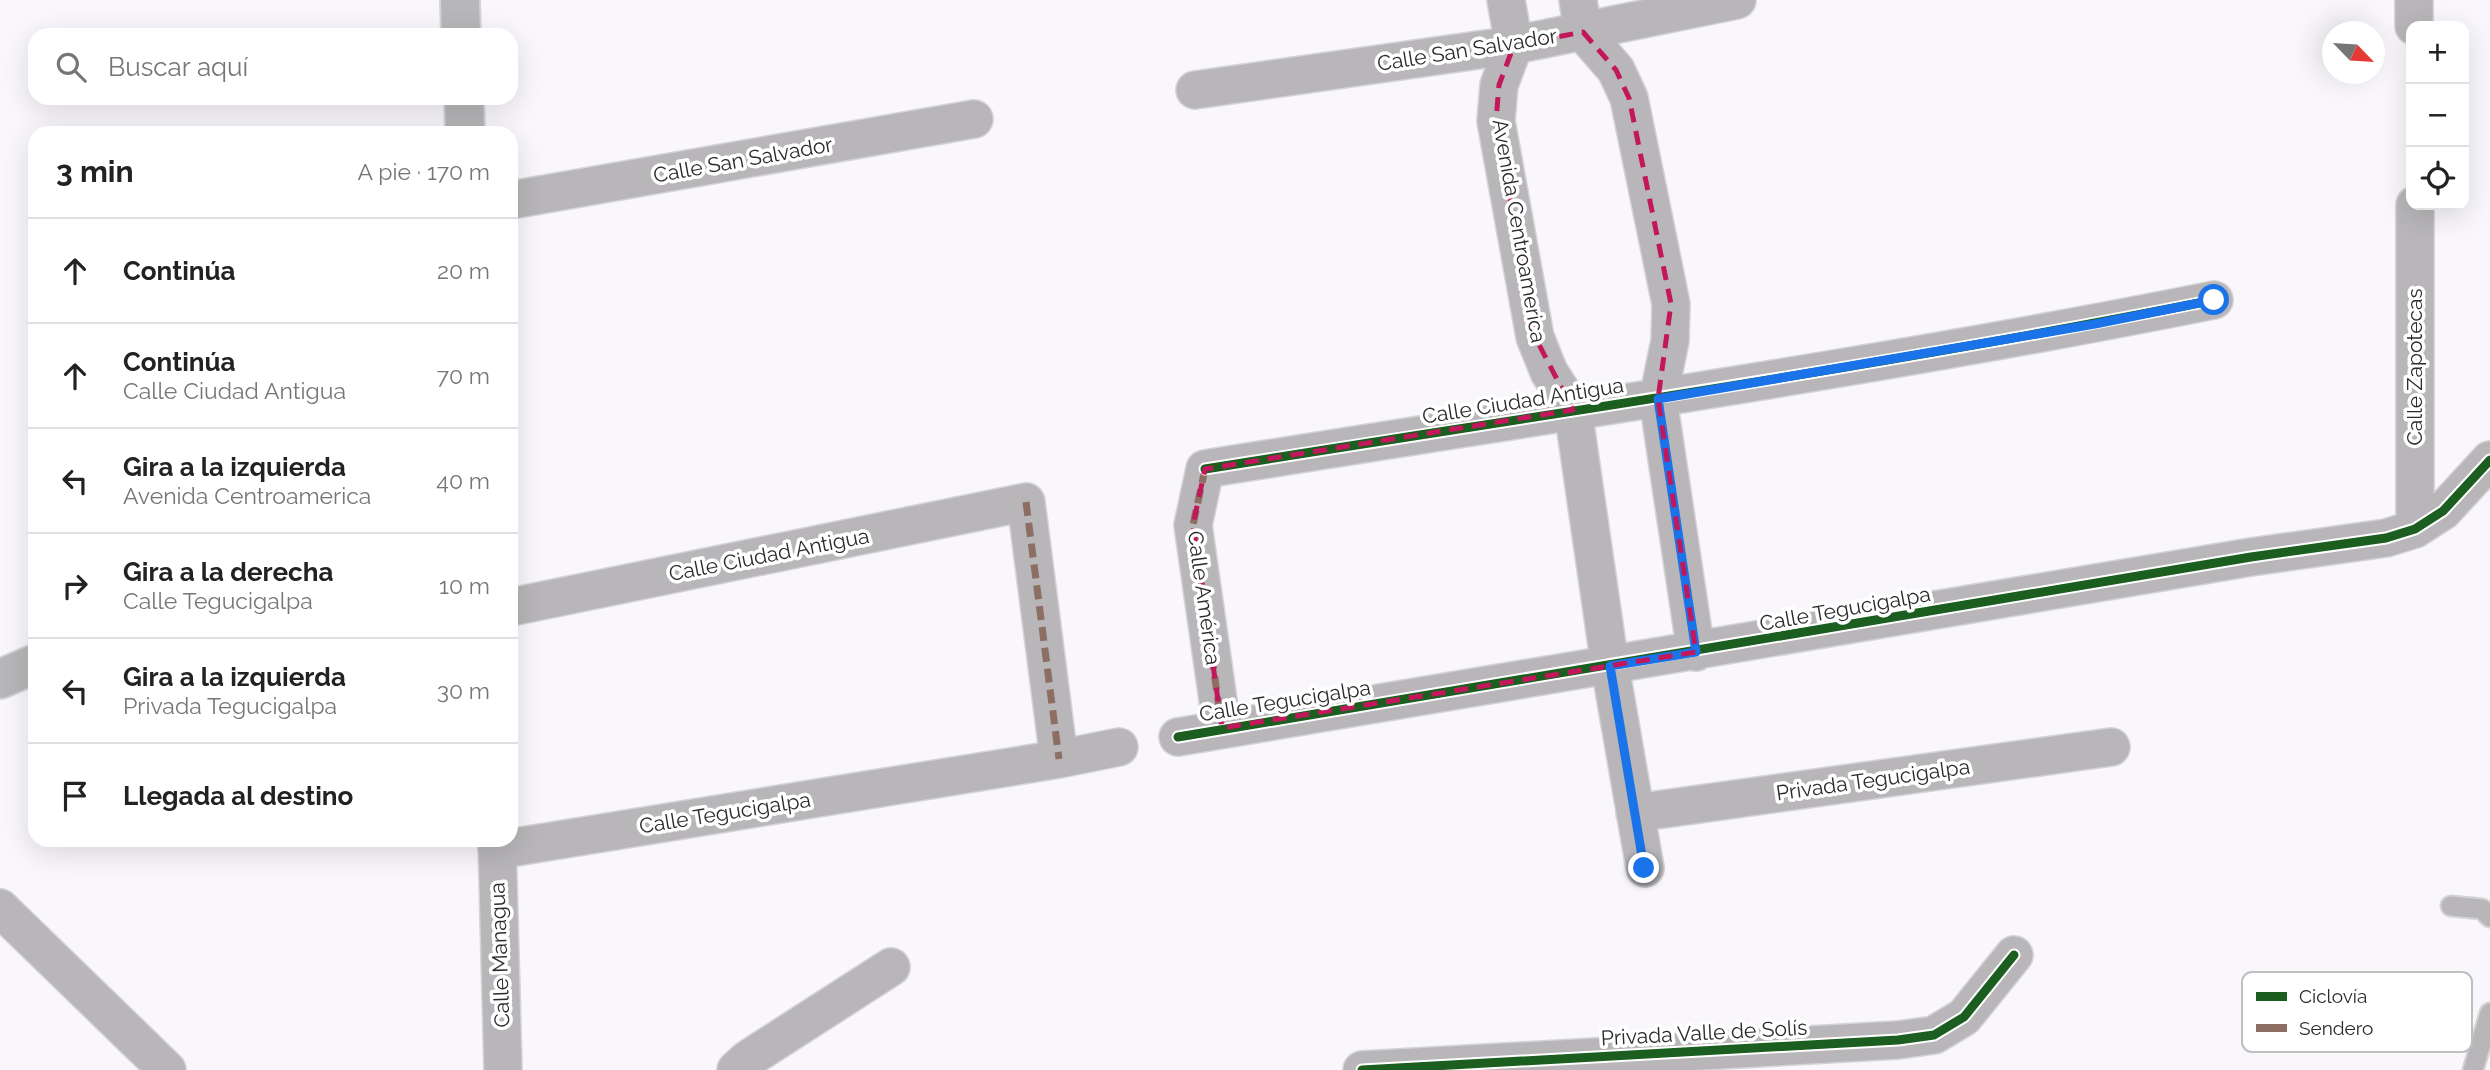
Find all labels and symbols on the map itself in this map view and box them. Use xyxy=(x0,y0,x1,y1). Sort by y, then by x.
north arrow xyxy=(2322,21,2385,84)
street label: Calle San Salvador xyxy=(1375,23,1559,76)
street label: Avenida Centroamerica xyxy=(1487,117,1551,345)
street label: Calle San Salvador xyxy=(651,131,835,188)
route start xyxy=(2198,284,2229,315)
street label: Calle Zapotecas xyxy=(2402,288,2427,446)
street label: Calle Ciudad Antigua xyxy=(1420,372,1625,429)
street label: Calle Ciudad Antigua xyxy=(667,523,871,586)
street label: Calle América xyxy=(1183,529,1226,667)
street label: Calle Tegucigalpa xyxy=(1757,581,1932,636)
street label: Calle Tegucigalpa xyxy=(1197,675,1372,726)
street label: Privada Tegucigalpa xyxy=(1774,754,1971,805)
street label: Calle Tegucigalpa xyxy=(637,787,812,838)
route end xyxy=(1628,852,1659,883)
street label: Calle Managua xyxy=(484,882,515,1028)
legend xyxy=(2242,972,2472,1052)
text: Ciclovía xyxy=(2299,985,2367,1007)
street label: Privada Valle de Solís xyxy=(1600,1015,1808,1050)
text: Sendero xyxy=(2299,1017,2373,1039)

